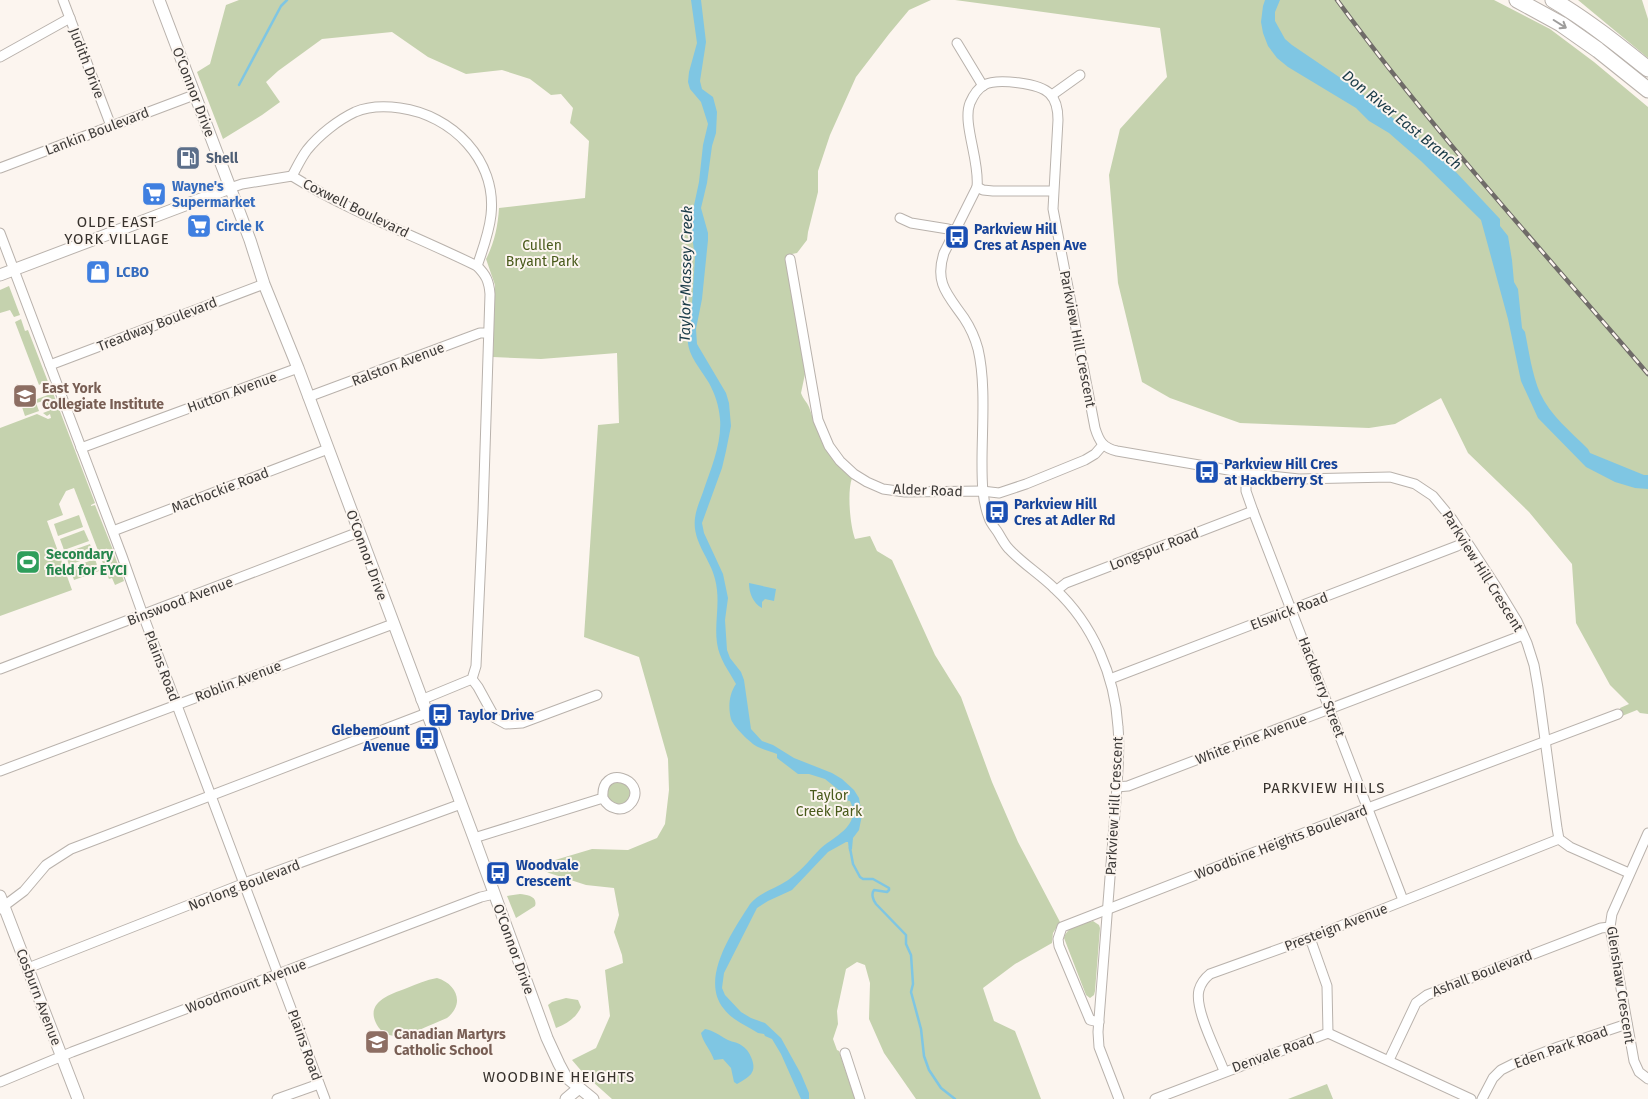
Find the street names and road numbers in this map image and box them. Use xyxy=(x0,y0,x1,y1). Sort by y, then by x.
street label: Judith Drive xyxy=(65,25,108,101)
street label: O'Connor Drive xyxy=(169,45,218,140)
street label: Lankin Boulevard xyxy=(43,104,151,159)
street label: Coxwell Boulevard xyxy=(300,175,412,242)
street label: Parkview Hill Crescent xyxy=(1056,269,1099,410)
street label: Treadway Boulevard xyxy=(95,294,220,355)
street label: Ralston Avenue xyxy=(349,339,447,390)
street label: Hutton Avenue xyxy=(185,368,279,417)
street label: Machockie Road xyxy=(169,464,271,517)
street label: Alder Road xyxy=(893,481,963,500)
street label: O'Connor Drive xyxy=(342,508,391,603)
street label: Parkview Hill Crescent xyxy=(1438,508,1527,636)
street label: Longspur Road xyxy=(1107,525,1201,574)
street label: Binswood Avenue xyxy=(125,573,236,629)
street label: Elswick Road xyxy=(1248,589,1330,634)
street label: Plains Road xyxy=(140,628,183,704)
street label: Hackberry Street xyxy=(1295,634,1349,741)
street label: Roblin Avenue xyxy=(193,657,284,706)
street label: White Pine Avenue xyxy=(1193,710,1309,769)
street label: Parkview Hill Crescent xyxy=(1102,735,1127,876)
street label: Woodbine Heights Boulevard xyxy=(1192,802,1370,883)
street label: Norlong Boulevard xyxy=(186,856,303,915)
street label: Presteign Avenue xyxy=(1282,900,1390,955)
street label: O'Connor Drive xyxy=(489,902,538,997)
street label: Glenshaw Crescent xyxy=(1603,925,1638,1046)
street label: Cosburn Avenue xyxy=(12,946,65,1048)
street label: Ashall Boulevard xyxy=(1430,946,1535,1000)
street label: Woodmount Avenue xyxy=(183,956,309,1017)
street label: Plains Road xyxy=(284,1007,325,1083)
street label: Eden Park Road xyxy=(1512,1023,1610,1072)
street label: Denvale Road xyxy=(1230,1031,1317,1076)

